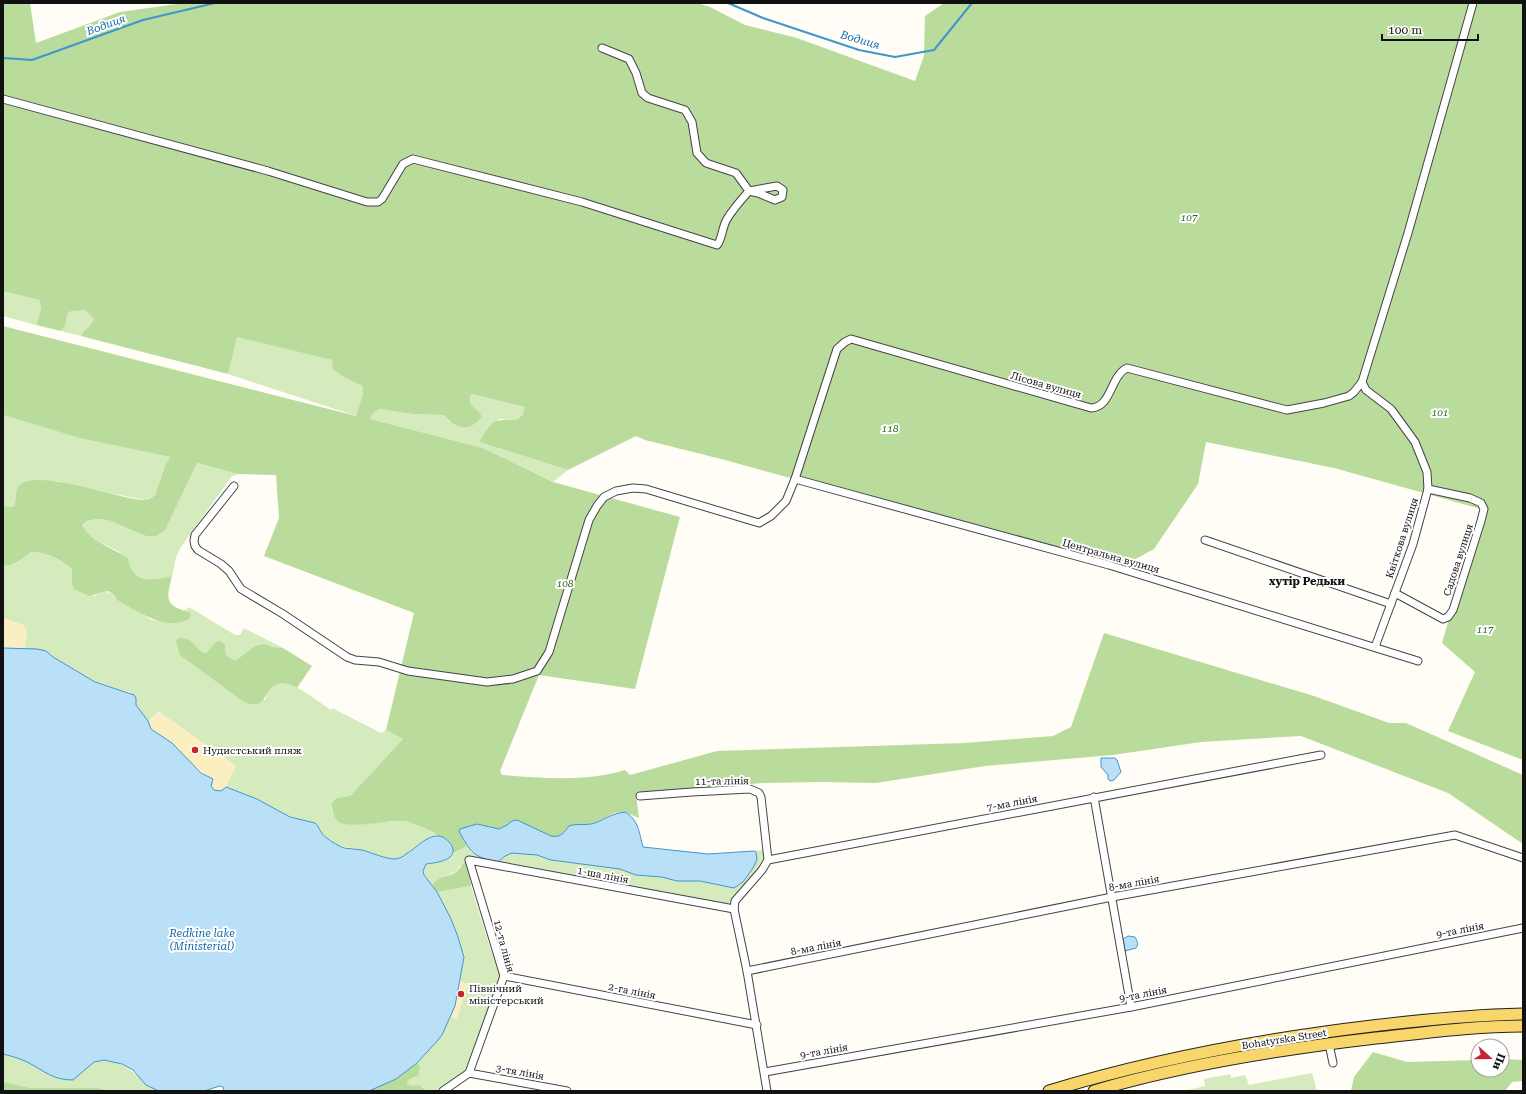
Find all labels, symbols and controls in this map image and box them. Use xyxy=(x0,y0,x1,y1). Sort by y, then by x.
water label: Водиця xyxy=(84,12,128,38)
scale bar xyxy=(1382,16,1478,42)
text: 100 m xyxy=(1388,23,1422,37)
water label: Водиця xyxy=(838,28,882,52)
park label: 107 xyxy=(1181,212,1198,223)
street label: Лісова вулиця xyxy=(1009,370,1083,400)
park label: 101 xyxy=(1432,407,1448,418)
park label: 118 xyxy=(882,423,899,434)
street label: Квіткова вулиця xyxy=(1384,496,1420,580)
street label: Садова вулиця xyxy=(1441,522,1475,597)
street label: Центральна вулиця xyxy=(1061,537,1161,575)
district label: хутір Редьки xyxy=(1269,575,1346,588)
park label: 108 xyxy=(557,578,574,589)
park label: 117 xyxy=(1477,624,1494,635)
marker: Нудистський пляж xyxy=(190,745,200,755)
place label: Нудистський пляж xyxy=(203,745,302,756)
street label: 11-та лінія xyxy=(695,775,749,787)
street label: 7-ма лінія xyxy=(986,793,1038,813)
street label: 1-ша лінія xyxy=(576,865,630,885)
street label: 8-ма лінія xyxy=(1108,873,1160,893)
street label: 12-та лінія xyxy=(492,918,516,974)
street label: 9-та лінія xyxy=(1435,920,1485,940)
water label: Redkine lake (Ministerial) xyxy=(168,927,235,953)
street label: 8-ма лінія xyxy=(790,937,842,957)
street label: 2-га лінія xyxy=(607,981,657,1001)
place label: Північний міністерський xyxy=(469,983,544,1006)
street label: 9-та лінія xyxy=(1118,984,1168,1004)
marker: Північний міністерський xyxy=(456,989,466,999)
street label: Bohatyrska Street xyxy=(1241,1027,1328,1051)
north arrow xyxy=(1470,1038,1510,1078)
street label: 9-та лінія xyxy=(799,1041,849,1061)
text: Пн xyxy=(1490,1051,1508,1072)
street label: 3-тя лінія xyxy=(495,1062,545,1082)

